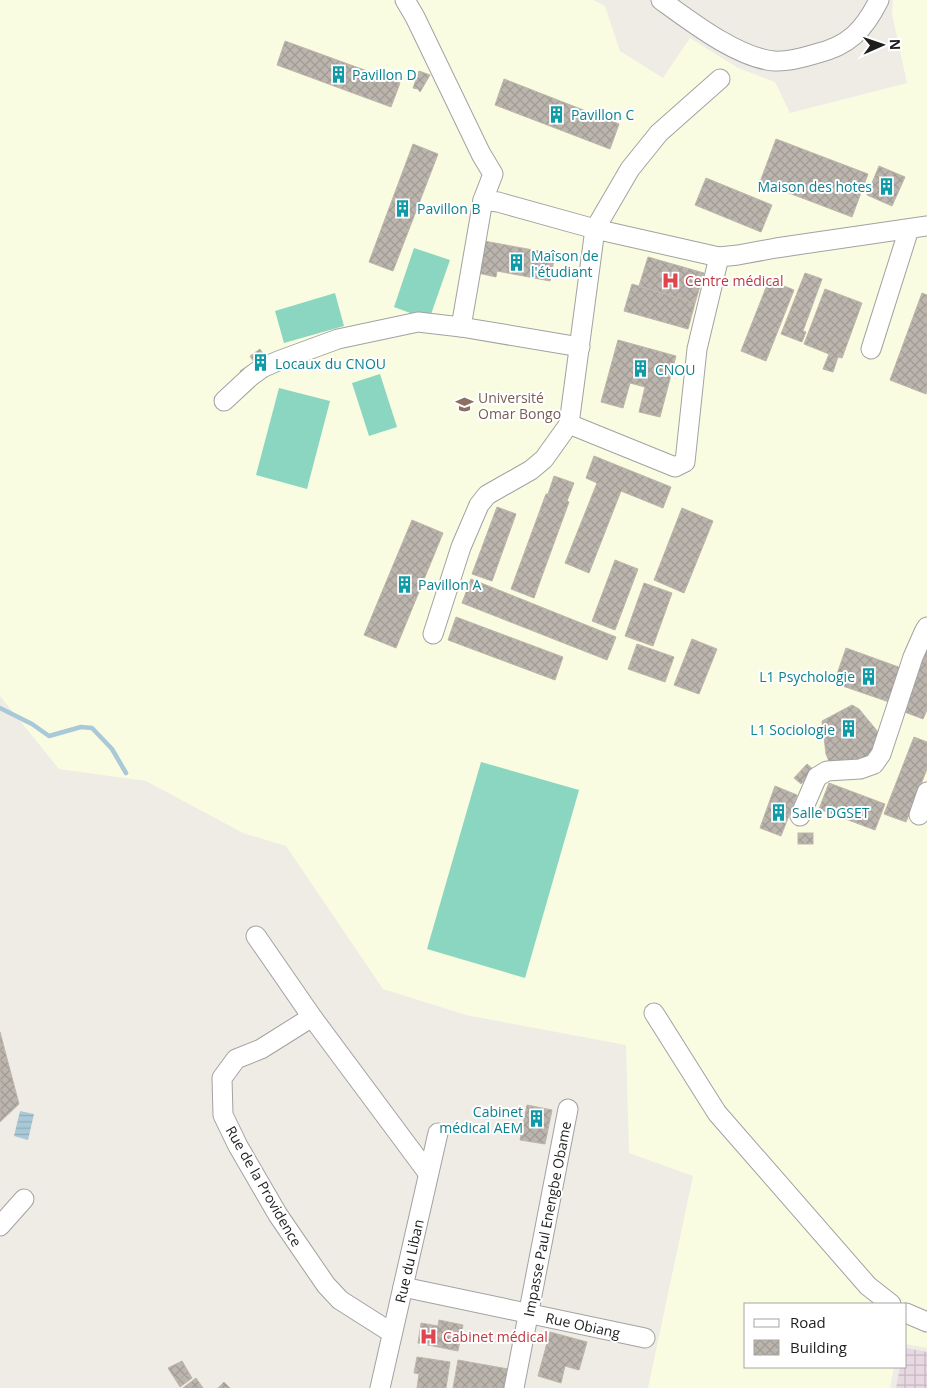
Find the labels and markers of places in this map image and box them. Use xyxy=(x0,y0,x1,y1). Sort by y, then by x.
building icon: Pavillon D xyxy=(328,64,348,84)
place label: Pavillon D xyxy=(352,65,417,84)
building icon: Pavillon C xyxy=(547,104,567,124)
place label: Pavillon C xyxy=(571,105,634,124)
building icon: Maison des hotes xyxy=(876,176,896,196)
place label: Maison des hotes xyxy=(758,177,872,196)
building icon: Pavillon B xyxy=(393,198,413,218)
place label: Pavillon B xyxy=(417,199,481,218)
place label: Maîson de l'étudiant xyxy=(531,246,599,281)
building icon: Maîson de l'étudiant xyxy=(507,253,527,273)
hospital icon: Centre médical xyxy=(661,270,681,290)
place label: Centre médical xyxy=(685,271,783,290)
building icon: Locaux du CNOU xyxy=(251,353,271,373)
place label: Locaux du CNOU xyxy=(275,354,386,373)
building icon: CNOU xyxy=(631,359,651,379)
place label: CNOU xyxy=(655,360,695,379)
place label: Université Omar Bongo xyxy=(478,388,561,423)
school or university icon: Université Omar Bongo xyxy=(454,395,474,415)
building icon: Pavillon A xyxy=(394,574,414,594)
place label: Pavillon A xyxy=(418,575,481,594)
building icon: L1 Psychologie xyxy=(859,666,879,686)
place label: L1 Psychologie xyxy=(759,667,855,686)
building icon: L1 Sociologie xyxy=(839,719,859,739)
place label: L1 Sociologie xyxy=(750,720,835,739)
building icon: Salle DGSET xyxy=(768,802,788,822)
place label: Salle DGSET xyxy=(792,803,870,822)
place label: Cabinet médical AEM xyxy=(439,1102,523,1137)
building icon: Cabinet médical AEM xyxy=(527,1109,547,1129)
hospital icon: Cabinet médical xyxy=(419,1326,439,1346)
place label: Cabinet médical xyxy=(443,1327,548,1346)

